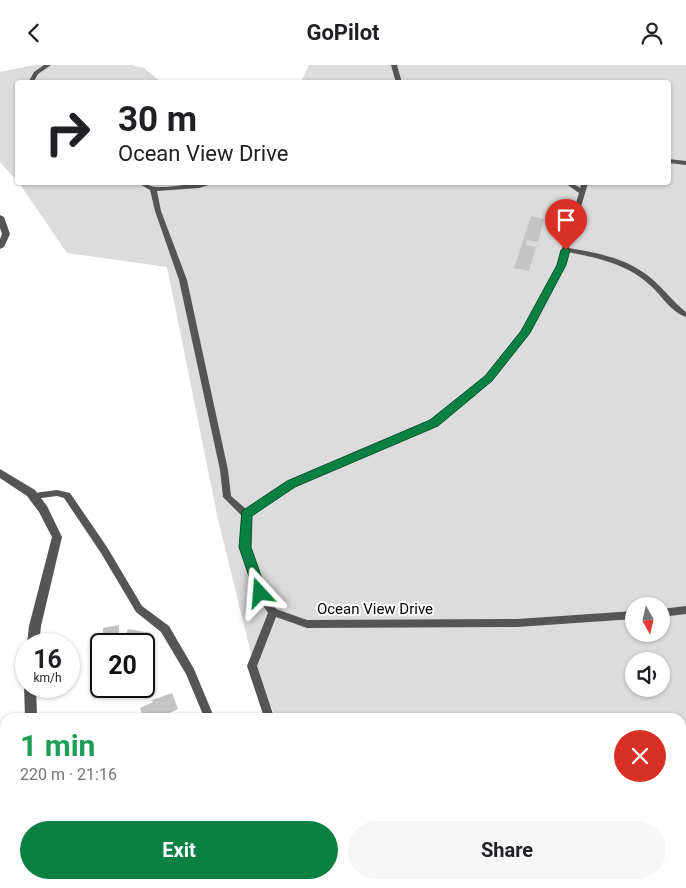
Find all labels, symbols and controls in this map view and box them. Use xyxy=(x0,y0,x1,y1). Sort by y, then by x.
icon: back xyxy=(20,19,48,47)
icon: person xyxy=(638,19,666,47)
text: GoPilot xyxy=(306,20,380,45)
text: 30 m xyxy=(118,99,197,140)
icon: right xyxy=(35,100,100,165)
text: Ocean View Drive xyxy=(118,141,288,166)
pin xyxy=(545,199,587,250)
icon: arrive xyxy=(552,206,580,234)
position arrow xyxy=(233,566,285,618)
north arrow xyxy=(625,597,670,643)
map controls xyxy=(625,597,670,697)
street label: Ocean View Drive xyxy=(317,600,433,618)
speed limit sign: 20 xyxy=(90,633,155,698)
text: 16 xyxy=(33,645,62,674)
button: sound xyxy=(625,652,670,697)
text: km/h xyxy=(33,671,62,685)
text: 1 min xyxy=(20,728,95,763)
button: close xyxy=(614,730,666,782)
text: 220 m · 21:16 xyxy=(20,765,117,784)
button: Exit xyxy=(20,821,338,879)
button: Share xyxy=(348,821,666,879)

